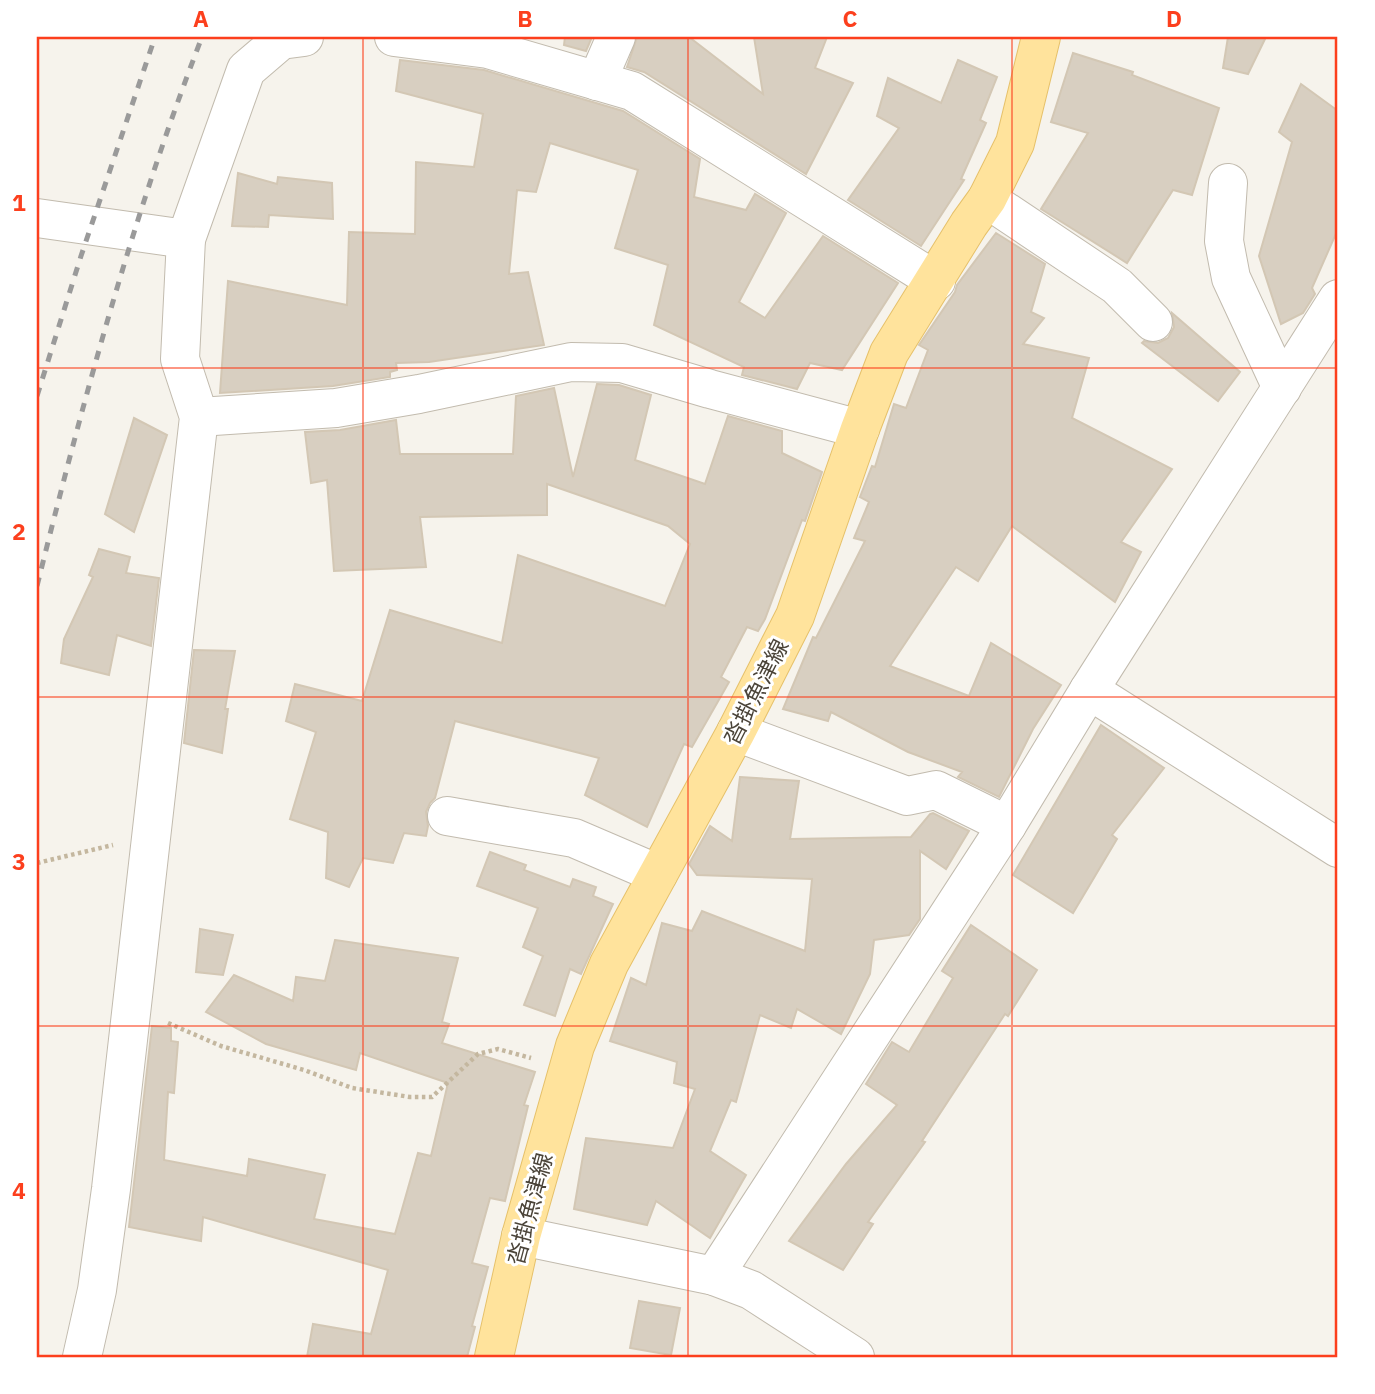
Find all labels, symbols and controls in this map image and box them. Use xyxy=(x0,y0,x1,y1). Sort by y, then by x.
text: A xyxy=(193,3,209,33)
text: B xyxy=(517,3,533,33)
text: C xyxy=(843,3,858,33)
text: D xyxy=(1166,3,1182,33)
text: 1 xyxy=(12,187,26,217)
text: 2 xyxy=(12,516,26,546)
street label: 沓掛魚津線 xyxy=(716,634,795,750)
text: 3 xyxy=(12,846,26,876)
street label: 沓掛魚津線 xyxy=(500,1149,558,1268)
text: 4 xyxy=(12,1175,26,1205)

